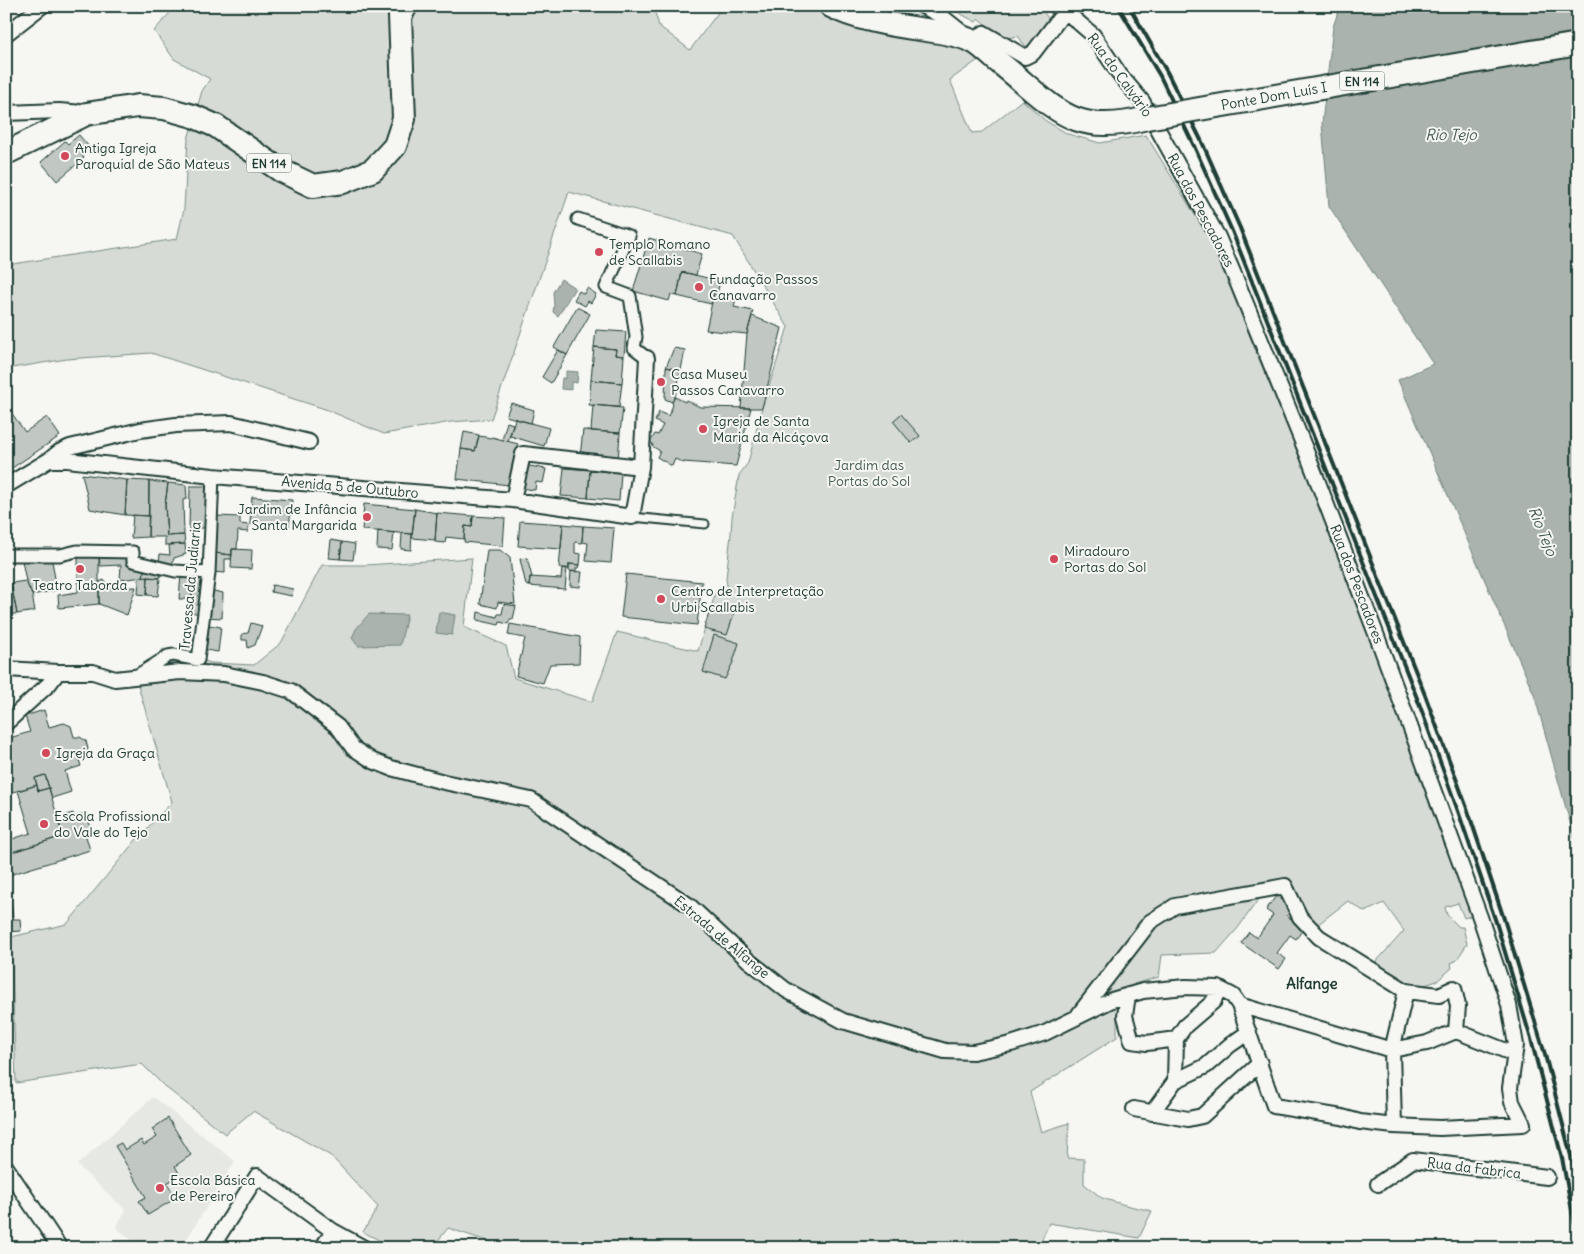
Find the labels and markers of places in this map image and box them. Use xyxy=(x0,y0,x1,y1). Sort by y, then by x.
place label: Antiga Igreja Paroquial de São Mateus xyxy=(75,139,230,173)
marker: Antiga Igreja Paroquial de São Mateus xyxy=(59,150,71,162)
place label: Templo Romano de Scallabis xyxy=(609,235,711,269)
marker: Templo Romano de Scallabis xyxy=(593,246,605,258)
place label: Fundação Passos Canavarro xyxy=(709,270,818,304)
marker: Fundação Passos Canavarro xyxy=(693,281,705,293)
place label: Casa Museu Passos Canavarro xyxy=(671,365,785,399)
marker: Casa Museu Passos Canavarro xyxy=(655,376,667,388)
place label: Igreja de Santa Maria da Alcáçova xyxy=(713,412,829,446)
marker: Igreja de Santa Maria da Alcáçova xyxy=(697,423,709,435)
place label: Jardim de Infância Santa Margarida xyxy=(238,500,357,534)
marker: Jardim de Infância Santa Margarida xyxy=(361,511,373,523)
place label: Miradouro Portas do Sol xyxy=(1064,542,1146,576)
marker: Miradouro Portas do Sol xyxy=(1048,553,1060,565)
marker: Teatro Taborda xyxy=(74,563,86,575)
place label: Teatro Taborda xyxy=(32,576,128,594)
place label: Centro de Interpretação Urbi Scallabis xyxy=(671,582,824,616)
marker: Centro de Interpretação Urbi Scallabis xyxy=(655,593,667,605)
place label: Igreja da Graça xyxy=(56,744,155,762)
marker: Igreja da Graça xyxy=(40,747,52,759)
place label: Escola Profissional do Vale do Tejo xyxy=(54,807,170,841)
marker: Escola Profissional do Vale do Tejo xyxy=(38,818,50,830)
place label: Escola Básica de Pereiro xyxy=(170,1171,256,1205)
marker: Escola Básica de Pereiro xyxy=(154,1182,166,1194)

